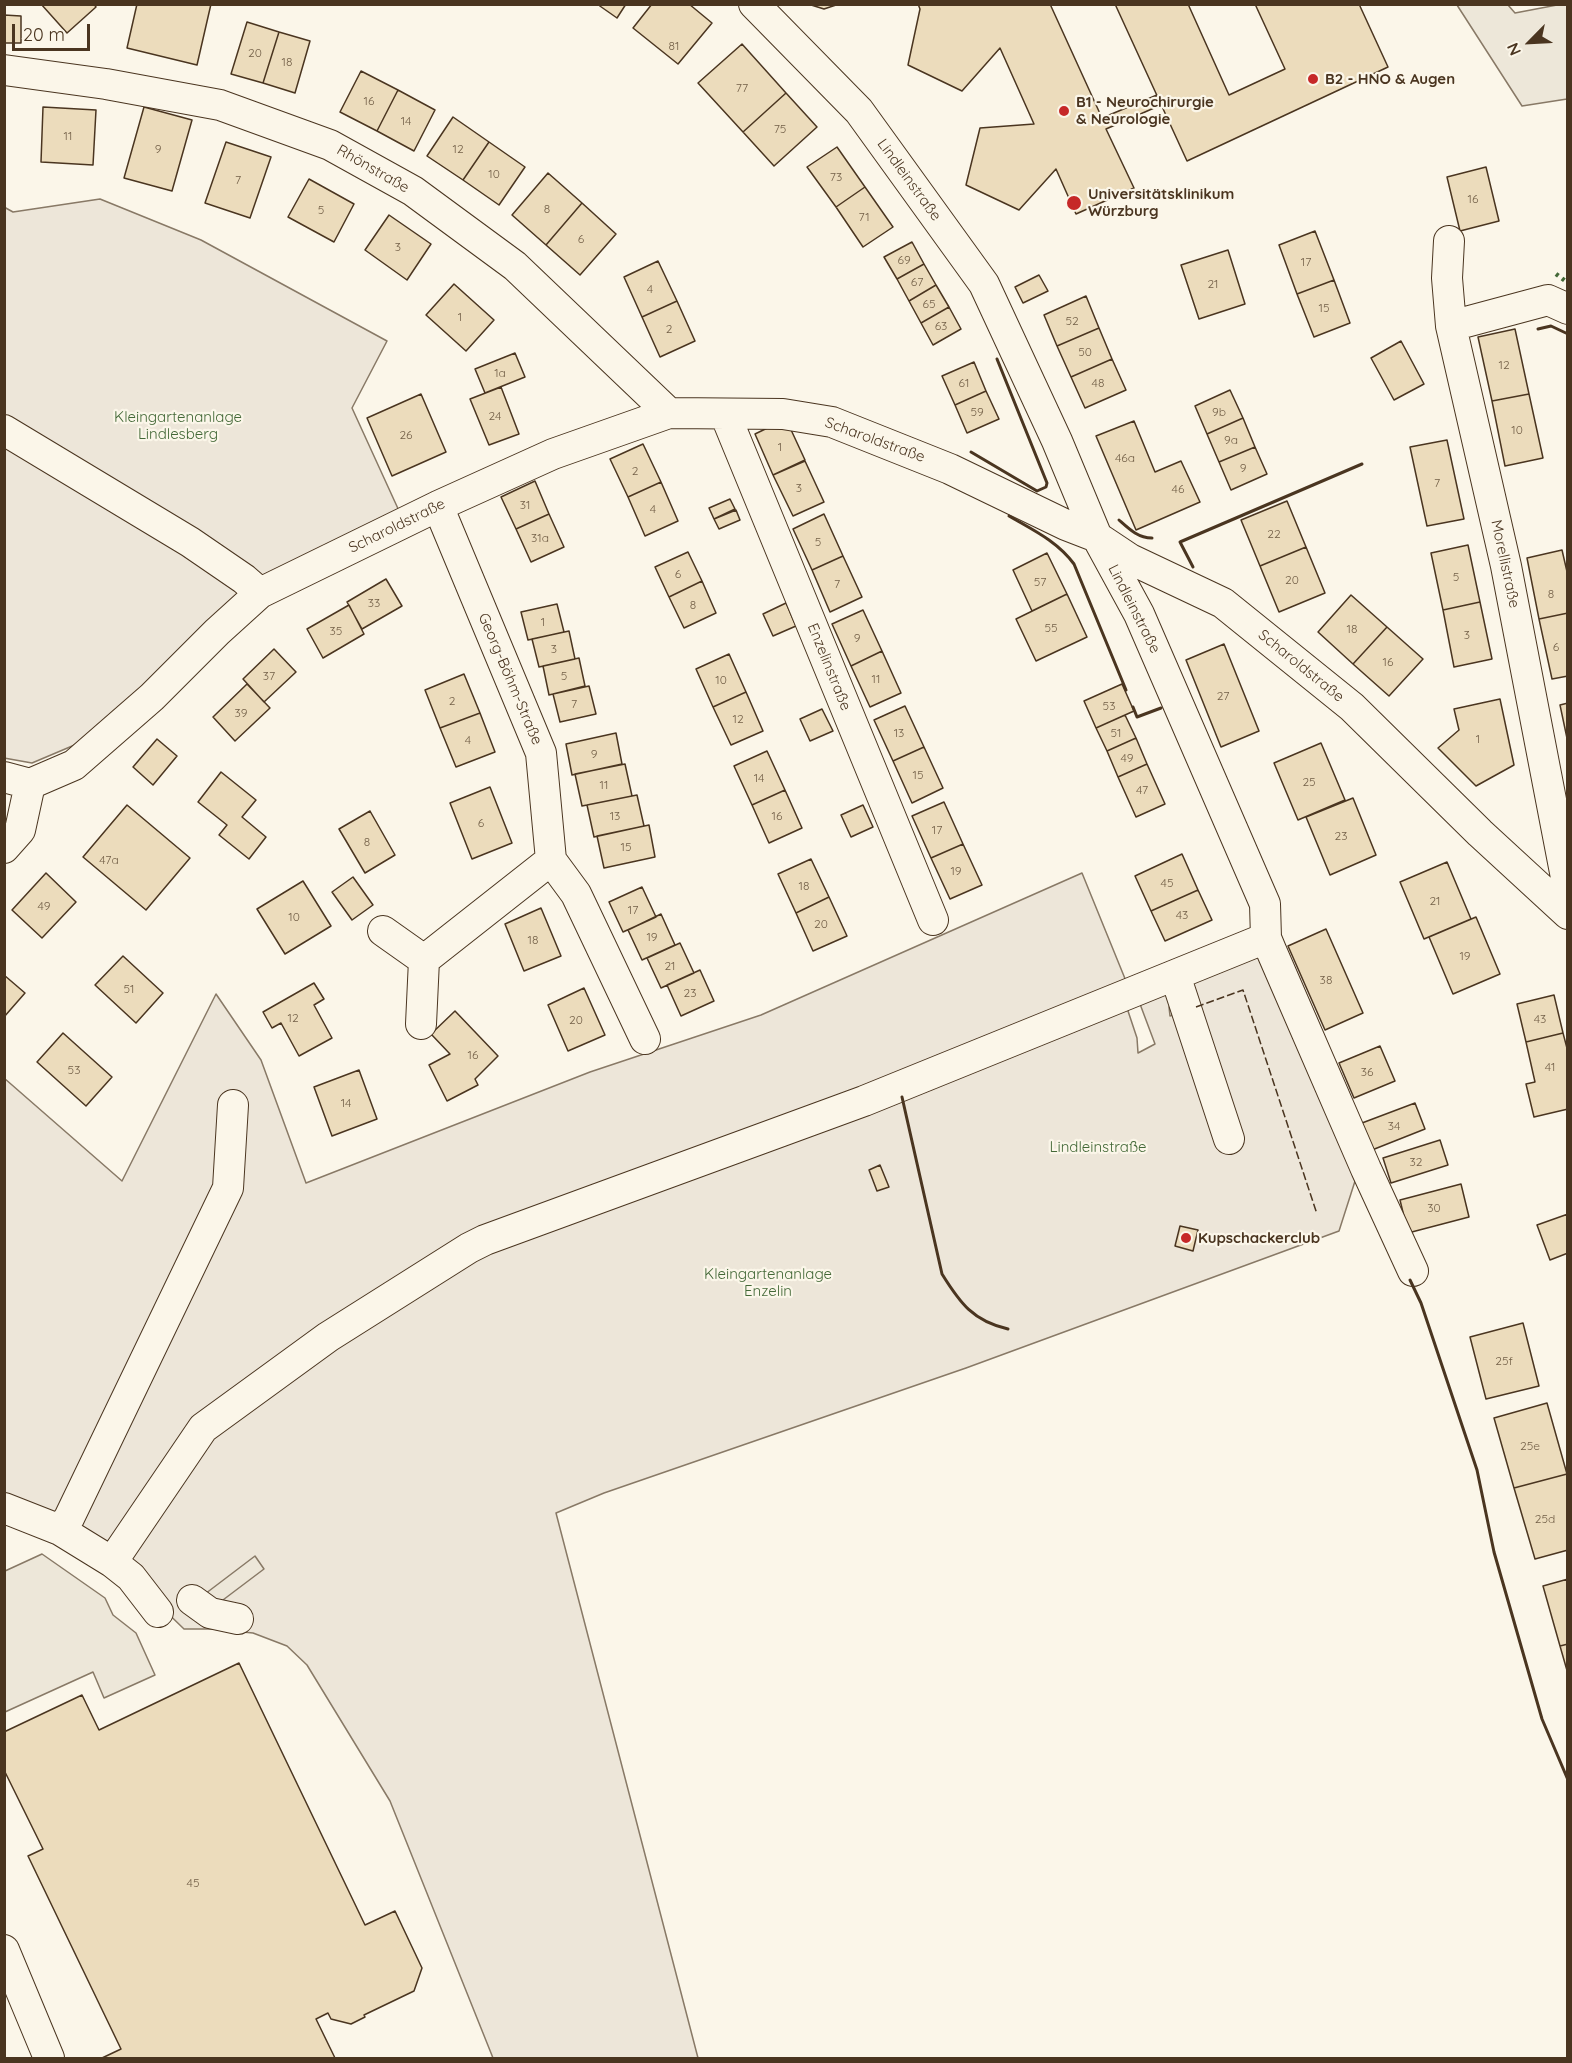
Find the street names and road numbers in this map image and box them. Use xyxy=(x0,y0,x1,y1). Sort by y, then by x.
street label: Lindleinstraße xyxy=(873,135,945,225)
street label: Rhönstraße xyxy=(334,141,412,197)
street label: Scharoldstraße xyxy=(823,414,927,466)
street label: Scharoldstraße xyxy=(346,495,448,557)
street label: Morellistraße xyxy=(1487,518,1523,610)
street label: Lindleinstraße xyxy=(1104,562,1164,656)
street label: Georg-Böhm-Straße xyxy=(474,610,546,748)
street label: Enzelinstraße xyxy=(803,621,855,713)
street label: Scharoldstraße xyxy=(1255,626,1347,706)

